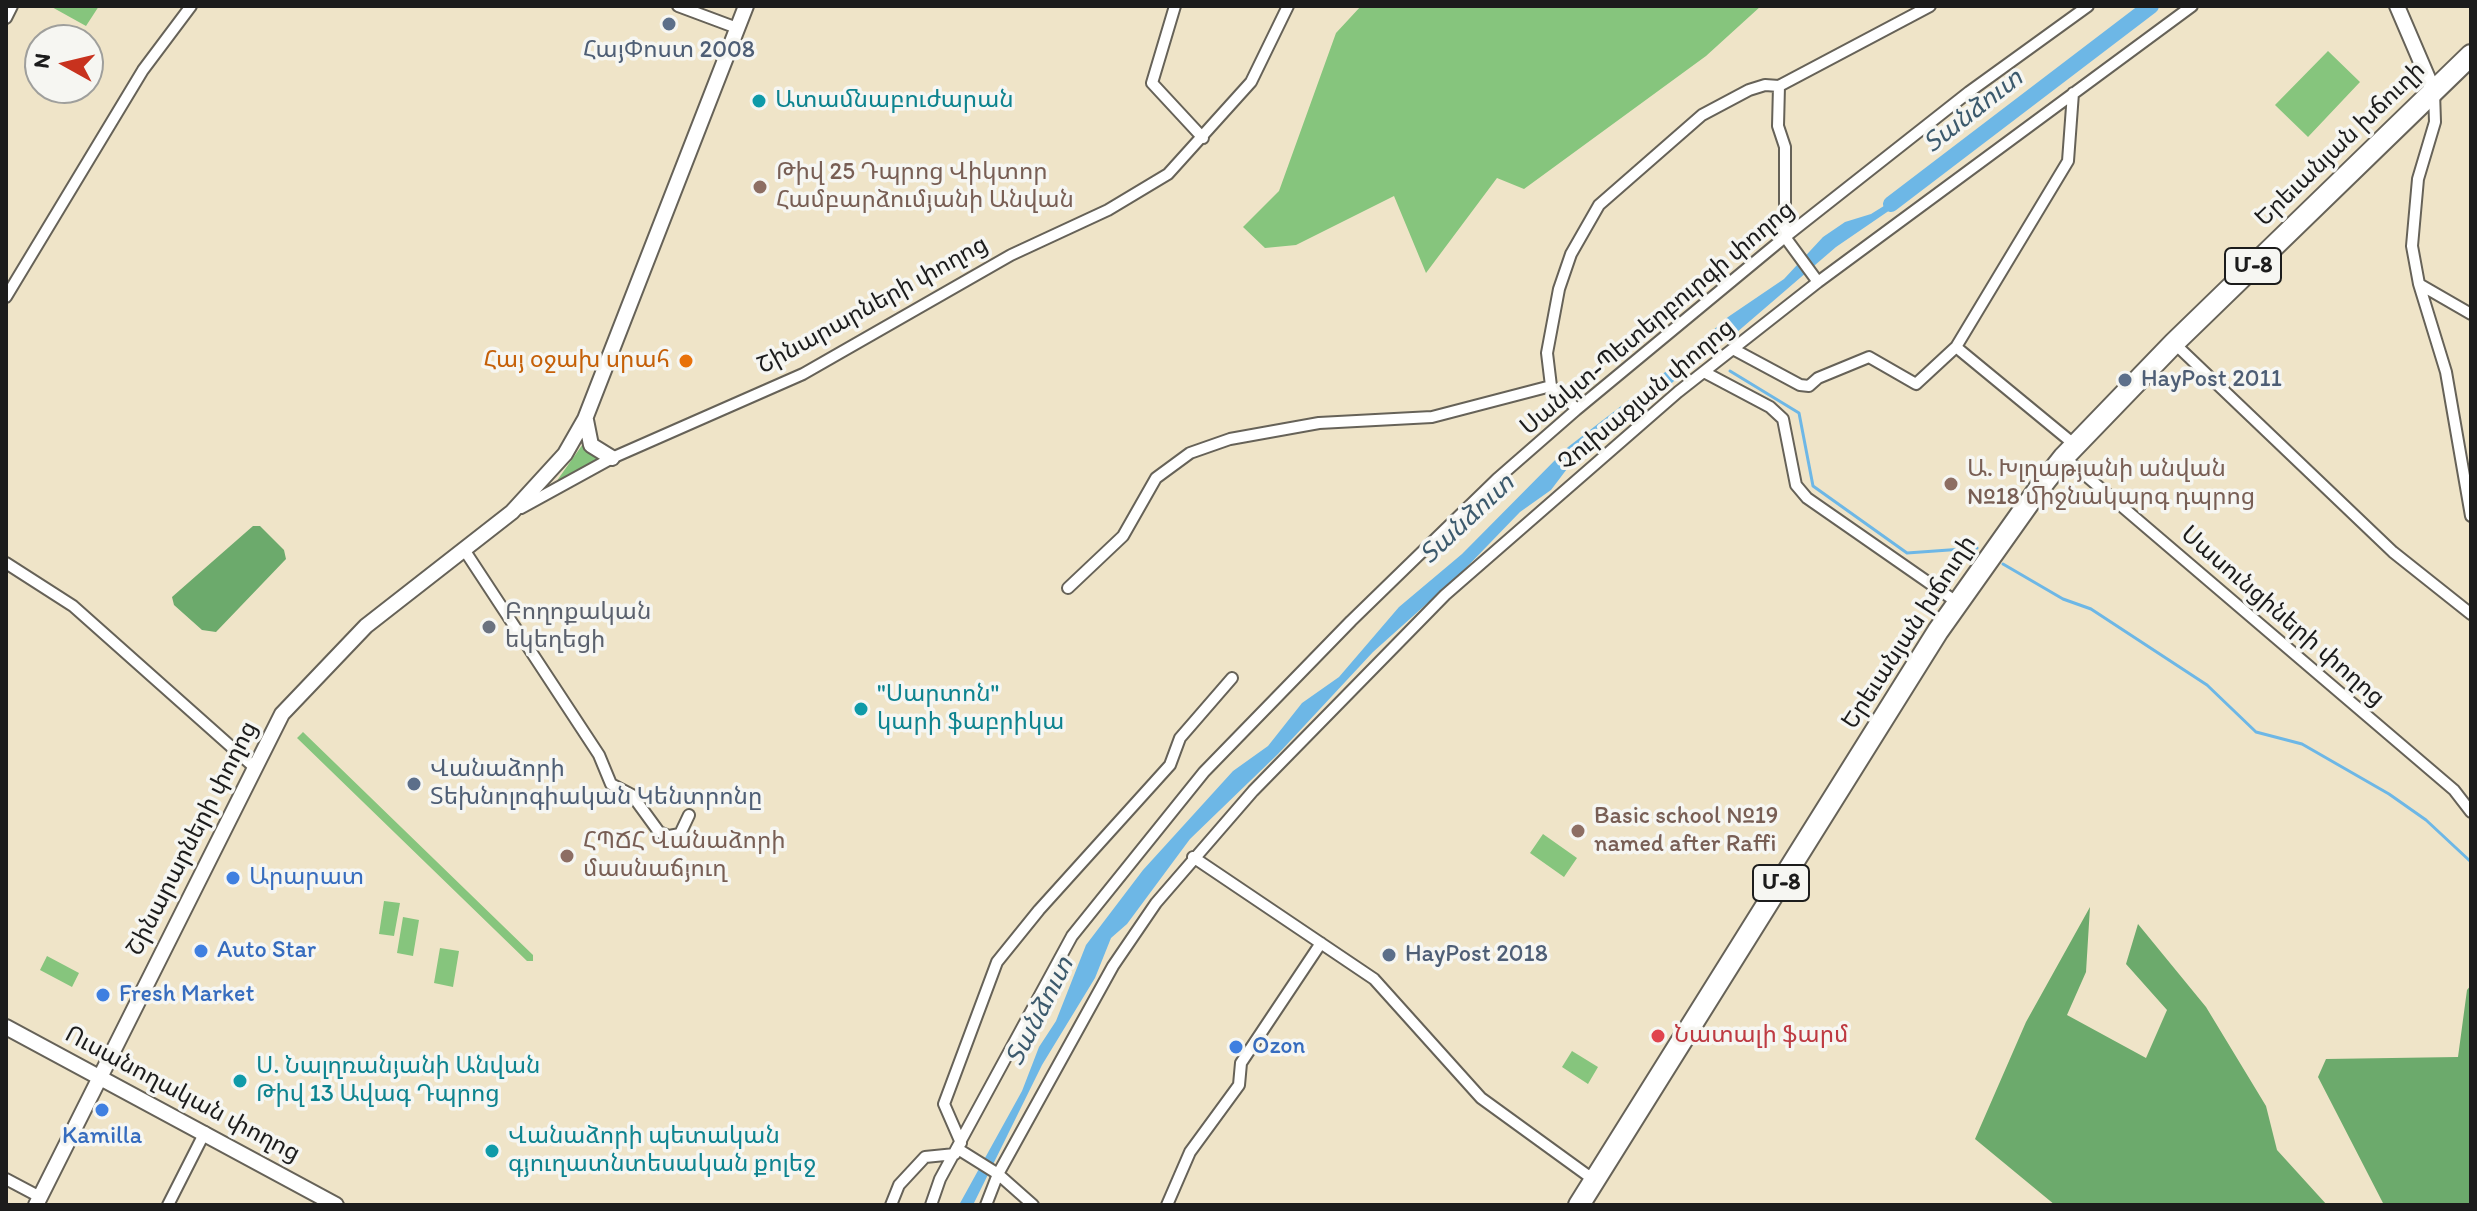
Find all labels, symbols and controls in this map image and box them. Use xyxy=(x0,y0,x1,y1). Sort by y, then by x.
marker: ՀայՓոստ 2008 xyxy=(660,15,678,33)
north arrow xyxy=(24,24,104,104)
place label: ՀայՓոստ 2008 xyxy=(583,37,755,65)
text: N xyxy=(27,52,56,70)
street label: Երեւանյան խճուղի xyxy=(2250,57,2432,233)
water label: Տանձուտ xyxy=(1918,63,2030,161)
place label: Ատամնաբուժարան xyxy=(775,87,1014,115)
marker: Ատամնաբուժարան xyxy=(750,92,768,110)
place label: Թիվ 25 Դպրոց Վիկտոր Համբարձումյանի Անվան xyxy=(776,159,1074,215)
marker: Թիվ 25 Դպրոց Վիկտոր Համբարձումյանի Անվան xyxy=(751,178,769,196)
street label: Սանկտ-Պետերբուրգի փողոց xyxy=(1515,196,1801,442)
street label: Շինարարների փողոց xyxy=(753,231,993,381)
road number: Մ-8 xyxy=(2225,248,2281,284)
street label: Չուխաջյան փողոց xyxy=(1553,314,1741,478)
place label: Հայ օջախ սրահ xyxy=(483,347,670,375)
marker: Հայ օջախ սրահ xyxy=(677,352,695,370)
place label: HayPost 2011 xyxy=(2141,366,2282,394)
marker: HayPost 2011 xyxy=(2116,371,2134,389)
place label: Ա. Խլղաթյանի անվան №18 միջնակարգ դպրոց xyxy=(1967,456,2255,512)
water label: Տանձուտ xyxy=(1414,468,1522,572)
marker: Ա. Խլղաթյանի անվան №18 միջնակարգ դպրոց xyxy=(1942,475,1960,493)
street label: Սասունցիների փողոց xyxy=(2174,521,2390,713)
street label: Երեւանյան խճուղի xyxy=(1837,531,1983,735)
place label: Բողոքական եկեղեցի xyxy=(505,599,651,655)
marker: Բողոքական եկեղեցի xyxy=(480,618,498,636)
place label: "Սարտոն" կարի ֆաբրիկա xyxy=(877,681,1064,737)
marker: "Սարտոն" կարի ֆաբրիկա xyxy=(852,700,870,718)
street label: Շինարարների փողոց xyxy=(121,717,265,961)
place label: Վանաձորի Տեխնոլոգիական Կենտրոնը xyxy=(430,756,762,812)
marker: Վանաձորի Տեխնոլոգիական Կենտրոնը xyxy=(405,775,423,793)
place label: Basic school №19 named after Raffi xyxy=(1594,803,1778,859)
marker: Basic school №19 named after Raffi xyxy=(1569,822,1587,840)
place label: ՀՊՃՀ Վանաձորի մասնաճյուղ xyxy=(583,828,786,884)
marker: ՀՊՃՀ Վանաձորի մասնաճյուղ xyxy=(558,847,576,865)
place label: Արարատ xyxy=(249,864,364,892)
road number: Մ-8 xyxy=(1753,865,1809,901)
marker: Արարատ xyxy=(224,869,242,887)
place label: Auto Star xyxy=(217,937,316,965)
place label: HayPost 2018 xyxy=(1405,941,1548,969)
marker: Auto Star xyxy=(192,942,210,960)
marker: HayPost 2018 xyxy=(1380,946,1398,964)
water label: Տանձուտ xyxy=(1000,953,1082,1071)
place label: Fresh Market xyxy=(119,981,254,1009)
marker: Fresh Market xyxy=(94,986,112,1004)
street label: Ուսանողական փողոց xyxy=(60,1021,304,1169)
place label: Նատալի ֆարմ xyxy=(1674,1022,1848,1050)
marker: Նատալի ֆարմ xyxy=(1649,1027,1667,1045)
place label: Ozon xyxy=(1252,1033,1305,1061)
marker: Ozon xyxy=(1227,1038,1245,1056)
place label: Ս. Նալղռանյանի Անվան Թիվ 13 Ավագ Դպրոց xyxy=(256,1053,540,1109)
marker: Ս. Նալղռանյանի Անվան Թիվ 13 Ավագ Դպրոց xyxy=(231,1072,249,1090)
marker: Kamilla xyxy=(93,1101,111,1119)
place label: Kamilla xyxy=(62,1123,142,1151)
place label: Վանաձորի պետական գյուղատնտեսական քոլեջ xyxy=(508,1123,816,1179)
marker: Վանաձորի պետական գյուղատնտեսական քոլեջ xyxy=(483,1142,501,1160)

